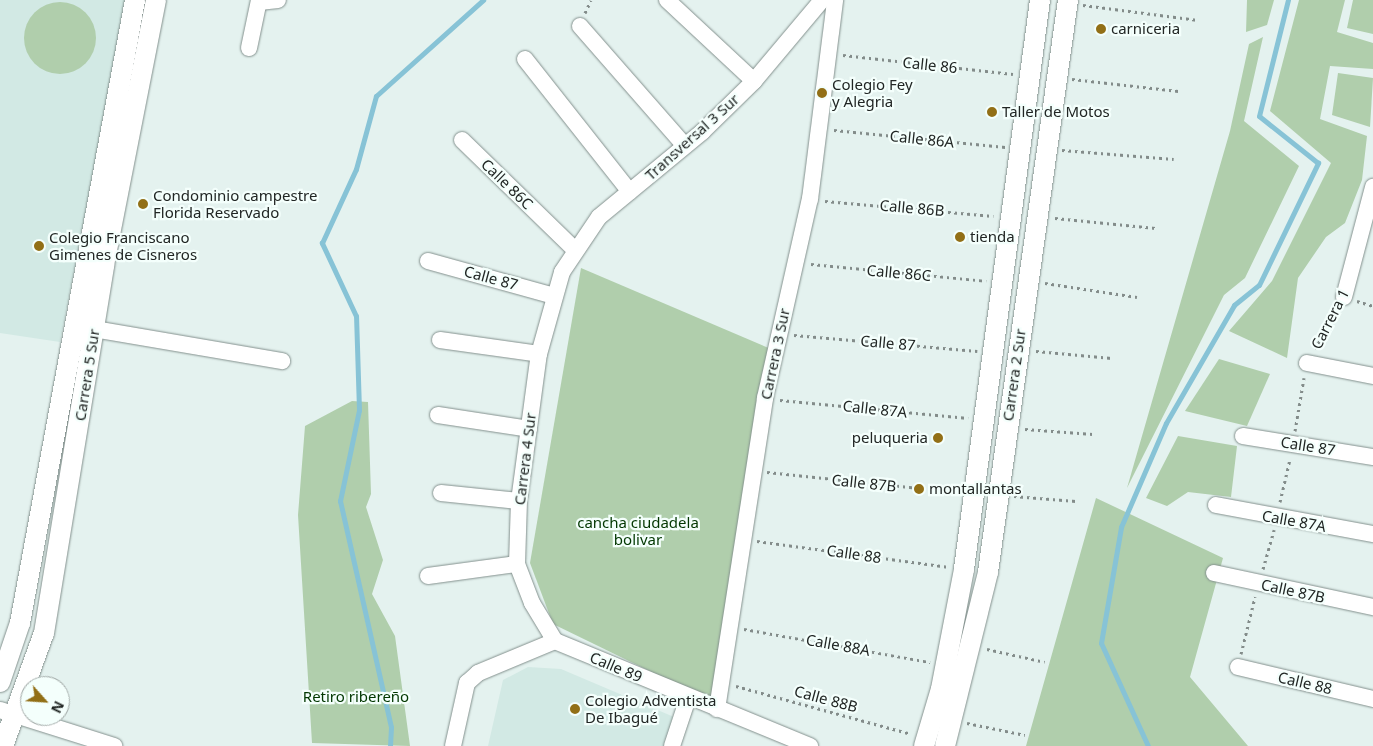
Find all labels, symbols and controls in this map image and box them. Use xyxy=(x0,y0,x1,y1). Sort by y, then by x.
place label: carniceria xyxy=(1111,20,1180,38)
marker: carniceria xyxy=(1095,23,1107,35)
street label: Calle 86 xyxy=(902,53,958,77)
place label: Colegio Fey y Alegria xyxy=(832,75,913,110)
marker: Colegio Fey y Alegria xyxy=(816,87,828,99)
street label: Transversal 3 Sur xyxy=(641,90,743,184)
place label: Taller de Motos xyxy=(1002,103,1110,121)
marker: Taller de Motos xyxy=(986,106,998,118)
street label: Calle 86A xyxy=(889,127,955,151)
street label: Calle 86C xyxy=(478,155,536,213)
place label: Condominio campestre Florida Reservado xyxy=(153,186,317,221)
street label: Calle 86B xyxy=(879,196,945,220)
marker: Condominio campestre Florida Reservado xyxy=(137,198,149,210)
place label: Colegio Franciscano Gimenes de Cisneros xyxy=(49,228,197,263)
place label: tienda xyxy=(970,228,1015,246)
marker: tienda xyxy=(954,231,966,243)
marker: Colegio Franciscano Gimenes de Cisneros xyxy=(33,240,45,252)
street label: Calle 86C xyxy=(866,261,932,285)
street label: Calle 87 xyxy=(462,262,520,294)
street label: Carrera 1 xyxy=(1307,286,1353,352)
street label: Carrera 3 Sur xyxy=(757,307,793,401)
street label: Carrera 5 Sur xyxy=(71,328,103,422)
street label: Carrera 2 Sur xyxy=(999,328,1029,422)
street label: Calle 87 xyxy=(860,332,916,354)
street label: Calle 87A xyxy=(842,397,908,421)
street label: Carrera 4 Sur xyxy=(510,412,540,506)
place label: peluqueria xyxy=(852,429,928,447)
marker: peluqueria xyxy=(932,432,944,444)
street label: Calle 87 xyxy=(1279,433,1337,459)
street label: Calle 87B xyxy=(831,471,897,495)
place label: montallantas xyxy=(929,480,1022,498)
marker: montallantas xyxy=(913,483,925,495)
street label: Calle 87A xyxy=(1261,507,1327,535)
park label: cancha ciudadela bolivar xyxy=(577,513,699,548)
street label: Calle 88 xyxy=(825,541,883,567)
street label: Calle 87B xyxy=(1259,575,1327,607)
street label: Calle 88A xyxy=(805,631,871,659)
street label: Calle 89 xyxy=(587,648,645,686)
street label: Calle 88 xyxy=(1276,668,1334,698)
north arrow xyxy=(20,676,70,726)
street label: Calle 88B xyxy=(792,682,860,716)
park label: Retiro ribereño xyxy=(303,688,409,706)
place label: Colegio Adventista De Ibagué xyxy=(585,691,716,726)
text: N xyxy=(47,698,69,717)
marker: Colegio Adventista De Ibagué xyxy=(569,703,581,715)

